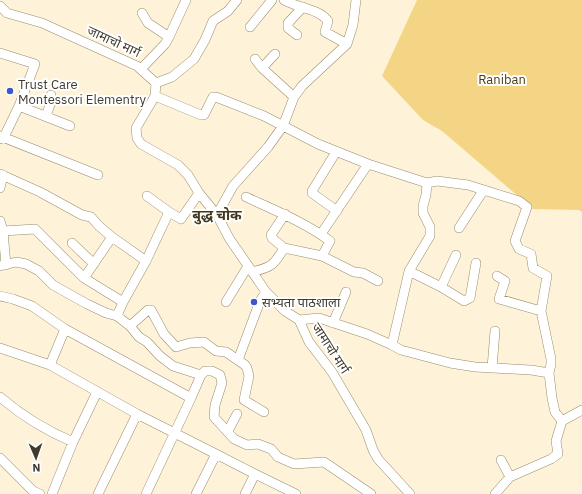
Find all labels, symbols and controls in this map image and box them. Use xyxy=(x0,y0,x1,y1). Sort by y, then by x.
street label: जामाचो मार्ग xyxy=(84,22,144,62)
park label: Raniban xyxy=(478,71,526,88)
place label: Trust Care Montessori Elementry xyxy=(18,76,146,108)
marker: Trust Care Montessori Elementry xyxy=(5,86,15,96)
district label: बुद्ध चोक xyxy=(192,206,242,225)
place label: सभ्यता पाठशाला xyxy=(262,294,341,311)
marker: सभ्यता पाठशाला xyxy=(249,297,259,307)
street label: जामाचो मार्ग xyxy=(308,320,354,378)
north arrow xyxy=(16,438,56,478)
text: N xyxy=(32,461,41,475)

